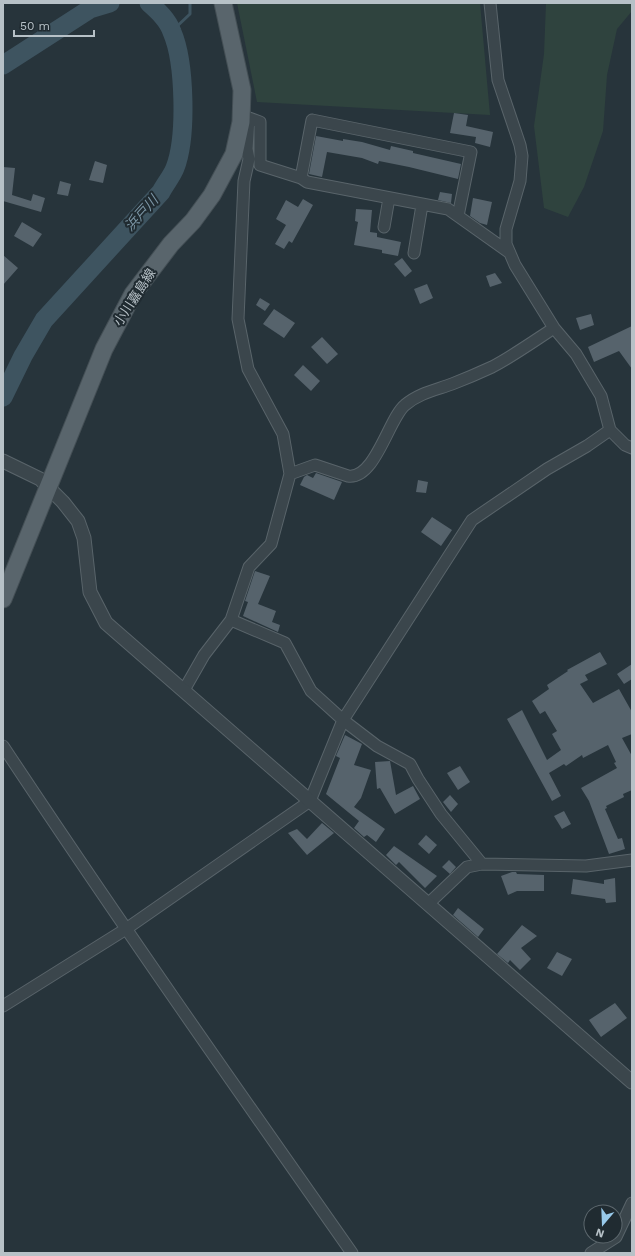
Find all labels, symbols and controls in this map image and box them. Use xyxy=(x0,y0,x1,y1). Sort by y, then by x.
scale bar xyxy=(14,12,94,38)
text: 50 m xyxy=(20,19,50,33)
water label: 浜戸川 xyxy=(121,191,162,234)
street label: 小川嘉島線 xyxy=(110,266,158,329)
north arrow xyxy=(583,1204,623,1244)
text: N xyxy=(594,1226,606,1240)

